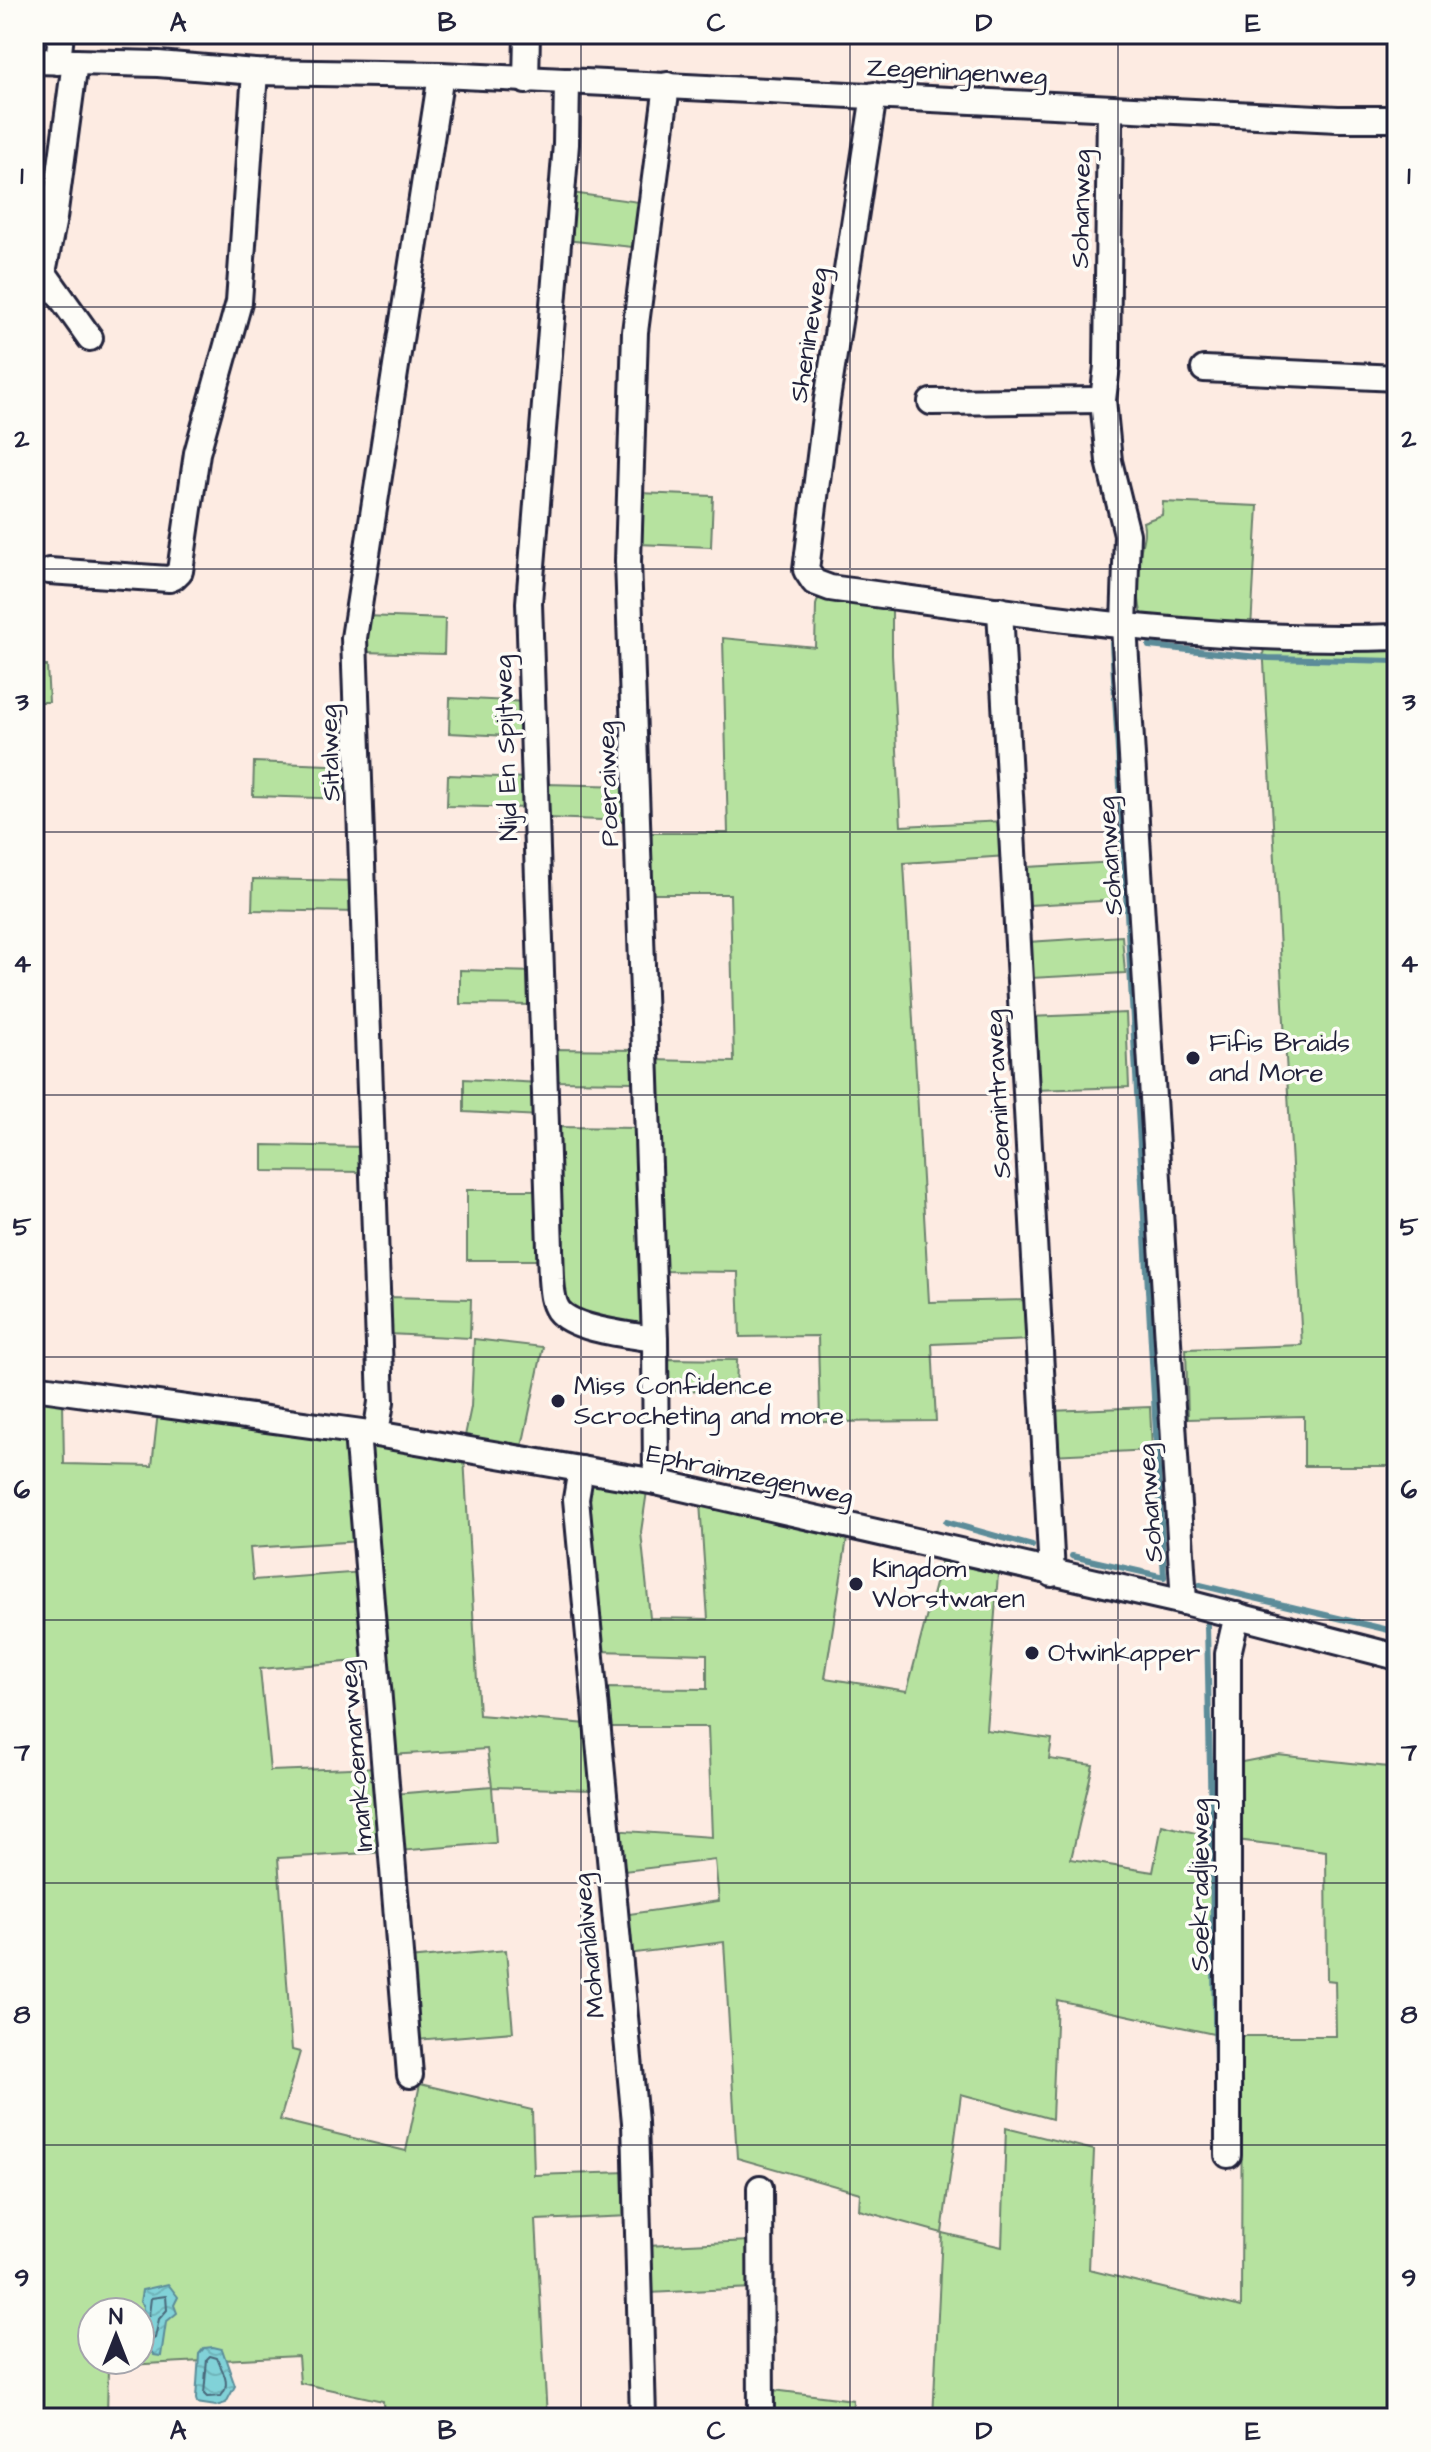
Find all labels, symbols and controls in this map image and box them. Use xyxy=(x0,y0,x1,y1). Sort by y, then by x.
text: A xyxy=(170,5,187,41)
text: B xyxy=(438,5,457,41)
text: C xyxy=(707,5,726,41)
text: D xyxy=(976,5,993,41)
text: E xyxy=(1245,5,1261,41)
street label: Zegeningenweg xyxy=(866,49,1048,97)
street label: Sohanweg xyxy=(1062,149,1102,269)
text: 1 xyxy=(20,158,24,194)
text: 1 xyxy=(1407,158,1411,194)
street label: Shenineweg xyxy=(781,265,839,405)
text: 2 xyxy=(14,421,30,457)
text: 2 xyxy=(1401,421,1417,457)
street label: Nijd En Spijtweg xyxy=(485,654,529,842)
text: 3 xyxy=(14,684,29,720)
text: 3 xyxy=(1401,684,1416,720)
street label: Sitalweg xyxy=(310,704,352,802)
street label: Poeraiweg xyxy=(588,721,630,847)
street label: Sohanweg xyxy=(1088,795,1134,917)
text: 4 xyxy=(13,946,31,982)
text: 4 xyxy=(1400,946,1418,982)
street label: Soemintraweg xyxy=(976,1008,1022,1179)
place label: Fifis Braids and More xyxy=(1209,1025,1350,1091)
marker: Fifis Braids and More xyxy=(1184,1049,1202,1067)
text: 5 xyxy=(13,1209,32,1245)
text: 5 xyxy=(1400,1209,1419,1245)
place label: Miss Confidence Scrocheting and more xyxy=(574,1368,844,1436)
marker: Miss Confidence Scrocheting and more xyxy=(549,1392,567,1410)
street label: Ephraimzegenweg xyxy=(643,1436,857,1516)
street label: Sohanweg xyxy=(1128,1442,1174,1564)
text: 6 xyxy=(14,1472,31,1508)
text: 6 xyxy=(1401,1472,1418,1508)
place label: Kingdom Worstwaren xyxy=(872,1551,1025,1617)
marker: Kingdom Worstwaren xyxy=(847,1575,865,1593)
place label: Otwinkapper xyxy=(1048,1635,1200,1671)
marker: Otwinkapper xyxy=(1023,1644,1041,1662)
street label: Imankoemarweg xyxy=(330,1659,384,1853)
text: 7 xyxy=(13,1734,30,1770)
text: 7 xyxy=(1400,1734,1417,1770)
street label: Soekradjieweg xyxy=(1182,1798,1220,1972)
street label: Mohanlalweg xyxy=(564,1872,616,2020)
text: 8 xyxy=(14,1997,31,2033)
text: 8 xyxy=(1401,1997,1418,2033)
text: 9 xyxy=(15,2260,29,2296)
text: 9 xyxy=(1402,2260,1416,2296)
north arrow xyxy=(76,2296,156,2376)
text: N xyxy=(109,2302,123,2333)
text: A xyxy=(170,2413,187,2449)
text: B xyxy=(438,2413,457,2449)
text: C xyxy=(707,2413,726,2449)
text: D xyxy=(976,2413,993,2449)
text: E xyxy=(1245,2413,1261,2449)

